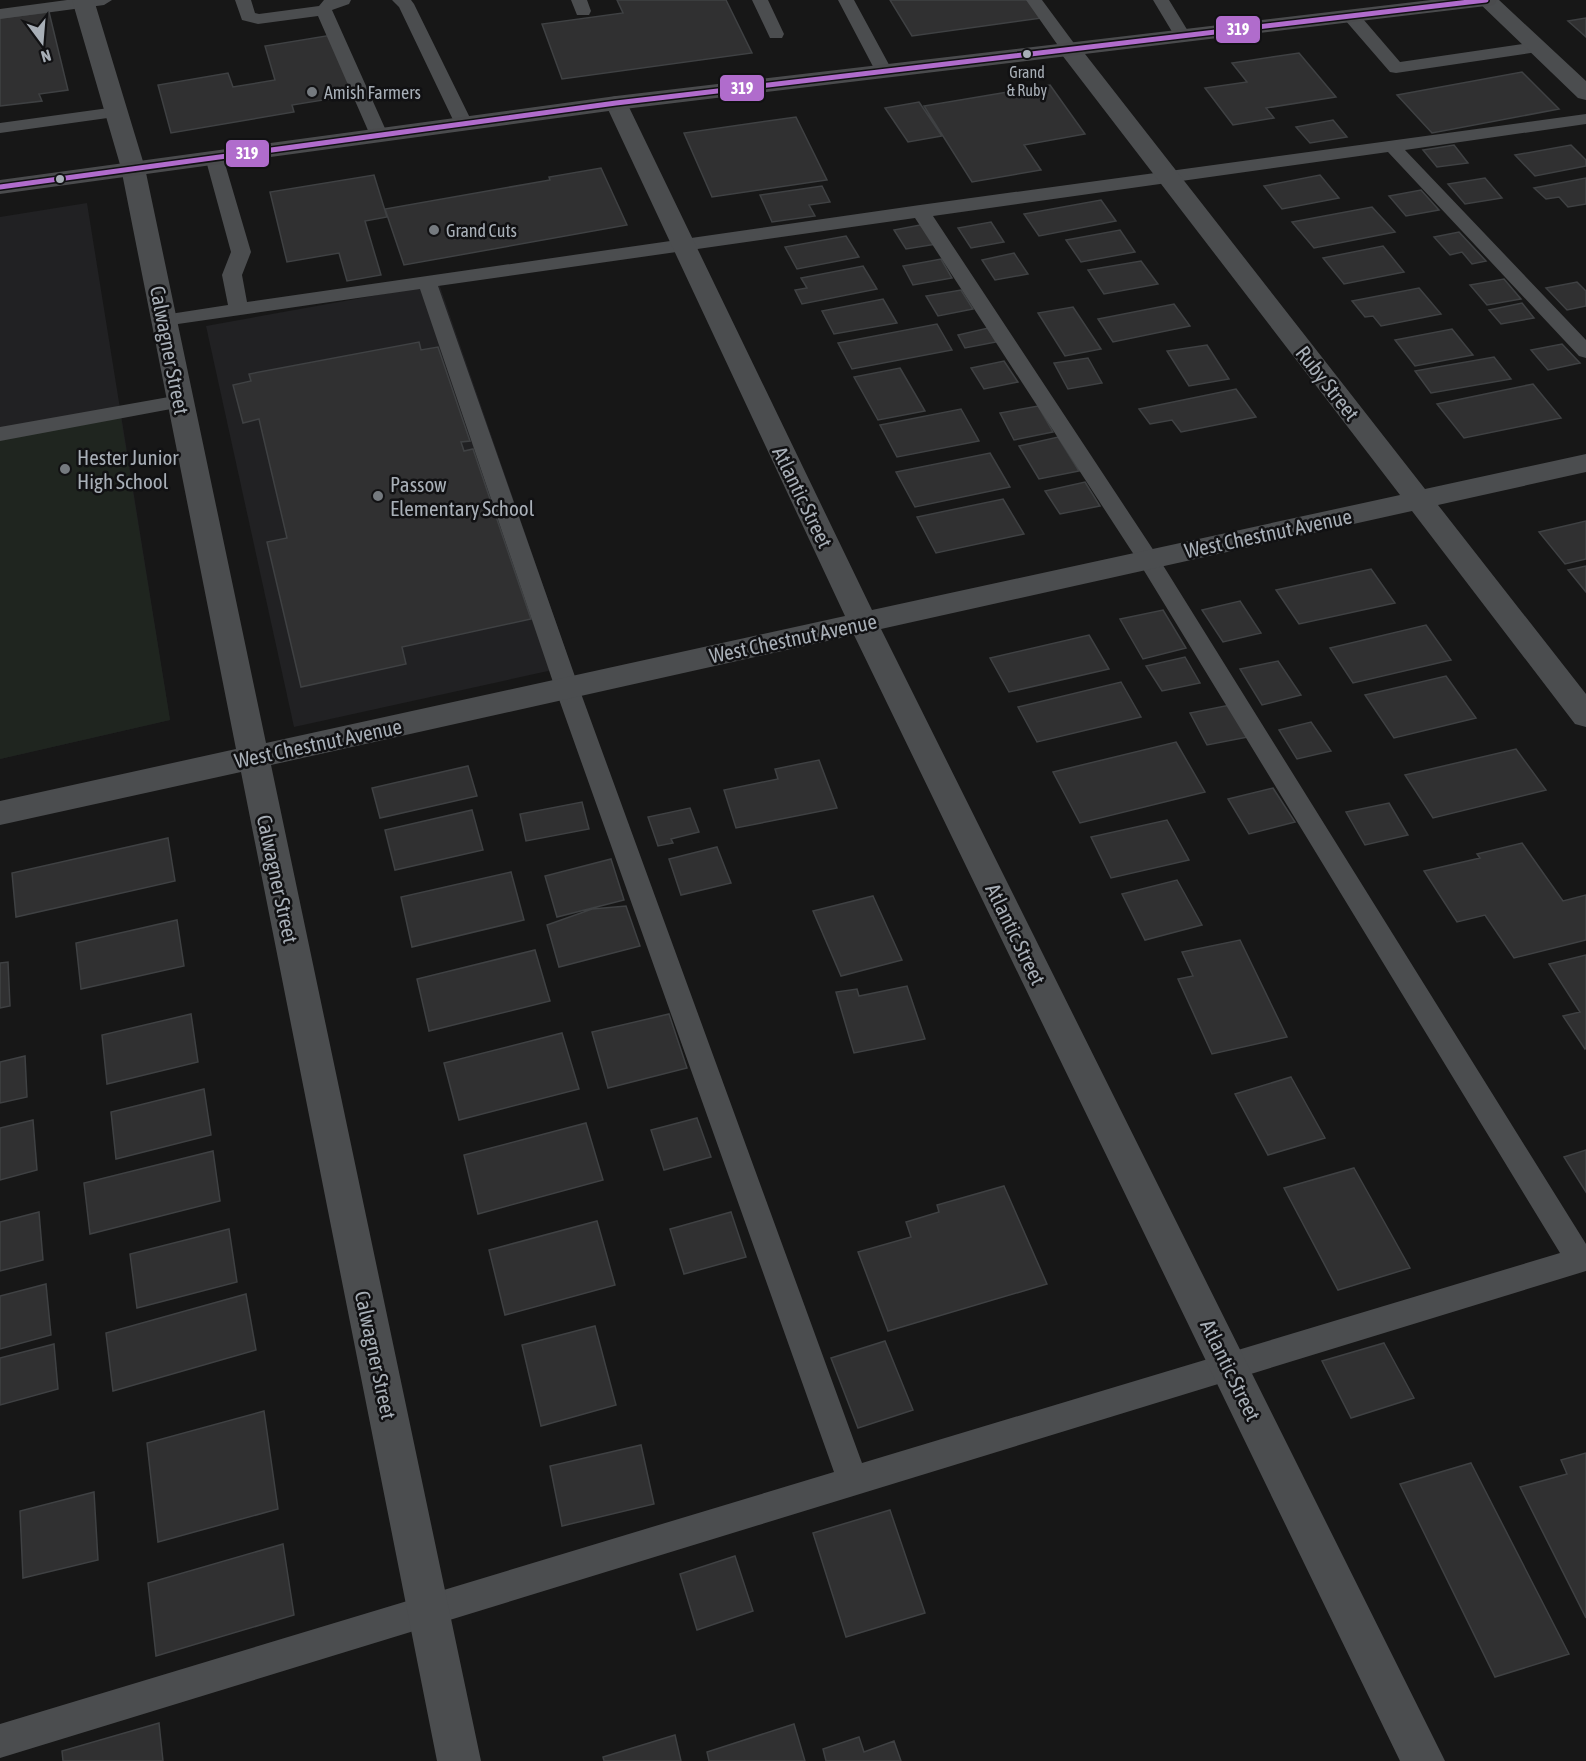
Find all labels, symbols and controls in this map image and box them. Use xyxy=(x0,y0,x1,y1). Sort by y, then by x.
north arrow xyxy=(12,12,72,72)
line badge: 319 xyxy=(1215,15,1261,44)
text: 319 xyxy=(1227,20,1250,38)
text: N xyxy=(39,46,53,66)
marker: Grand & Ruby xyxy=(1021,48,1033,60)
place label: Grand & Ruby xyxy=(1007,63,1048,100)
line badge: 319 xyxy=(719,74,765,102)
text: 319 xyxy=(731,79,754,97)
place label: Amish Farmers xyxy=(324,82,421,103)
marker: Amish Farmers xyxy=(305,85,319,99)
line badge: 319 xyxy=(225,139,270,168)
text: 319 xyxy=(236,144,259,162)
unlabelled marker xyxy=(54,173,66,185)
place label: Grand Cuts xyxy=(446,220,517,241)
marker: Grand Cuts xyxy=(427,223,441,237)
street label: Calwagner Street xyxy=(146,284,194,416)
street label: Ruby Street xyxy=(1291,341,1365,425)
street label: Atlantic Street xyxy=(768,443,838,551)
place label: Hester Junior High School xyxy=(77,445,179,493)
marker: Hester Junior High School xyxy=(58,462,72,476)
place label: Passow Elementary School xyxy=(390,472,535,520)
marker: Passow Elementary School xyxy=(371,489,385,503)
street label: West Chestnut Avenue xyxy=(1182,504,1354,562)
street label: West Chestnut Avenue xyxy=(707,609,879,667)
street label: West Chestnut Avenue xyxy=(232,714,404,772)
street label: Calwagner Street xyxy=(253,813,303,945)
street label: Atlantic Street xyxy=(981,880,1051,988)
street label: Calwagner Street xyxy=(351,1289,401,1421)
street label: Atlantic Street xyxy=(1196,1316,1266,1424)

